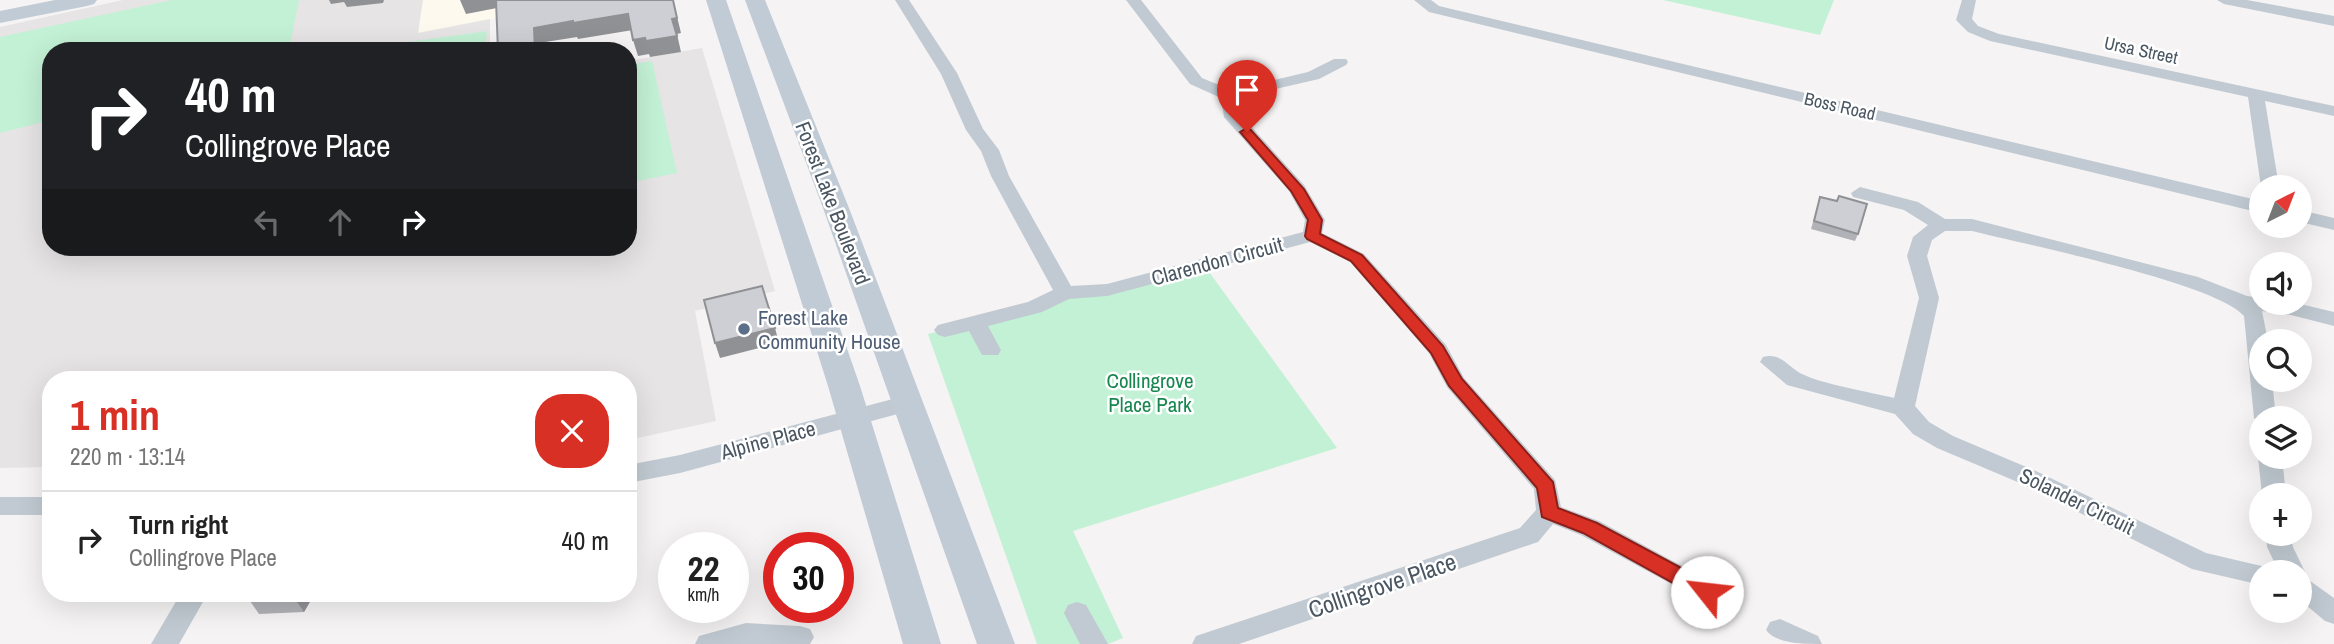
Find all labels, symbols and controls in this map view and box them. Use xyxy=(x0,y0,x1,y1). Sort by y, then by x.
street label: Ursa Street xyxy=(2102,30,2180,70)
pin xyxy=(1217,60,1277,132)
text: 40 m xyxy=(185,61,277,127)
icon: right xyxy=(70,70,161,161)
icon: arrive xyxy=(1228,71,1266,109)
street label: Boss Road xyxy=(1802,86,1878,126)
street label: Forest Lake Boulevard xyxy=(789,117,877,289)
text: Collingrove Place xyxy=(185,124,391,167)
north arrow xyxy=(2249,175,2312,238)
map controls xyxy=(2249,175,2312,623)
icon: left xyxy=(248,203,286,241)
icon: ahead xyxy=(321,203,359,241)
icon: right xyxy=(394,203,432,241)
street label: Clarendon Circuit xyxy=(1148,229,1286,292)
button: sound xyxy=(2249,252,2312,315)
place label: Forest Lake Community House xyxy=(758,303,901,356)
marker: Forest Lake Community House xyxy=(736,321,752,337)
button: search xyxy=(2249,329,2312,392)
park label: Collingrove Place Park xyxy=(1106,366,1194,419)
text: 1 min xyxy=(70,387,160,443)
button: close xyxy=(535,394,609,468)
button: layers xyxy=(2249,406,2312,469)
street label: Alpine Place xyxy=(717,413,818,467)
text: 220 m · 13:14 xyxy=(70,441,185,472)
street label: Solander Circuit xyxy=(2015,461,2139,541)
button: + xyxy=(2249,483,2312,546)
text: Turn right xyxy=(129,507,228,542)
icon: right xyxy=(70,521,108,559)
text: 40 m xyxy=(562,523,609,558)
speed limit sign: 30 xyxy=(763,532,854,623)
text: Collingrove Place xyxy=(129,542,277,573)
text: 22 xyxy=(688,545,719,592)
street label: Collingrove Place xyxy=(1304,545,1460,625)
position arrow xyxy=(1670,555,1744,629)
button: − xyxy=(2249,560,2312,623)
text: km/h xyxy=(688,582,720,607)

